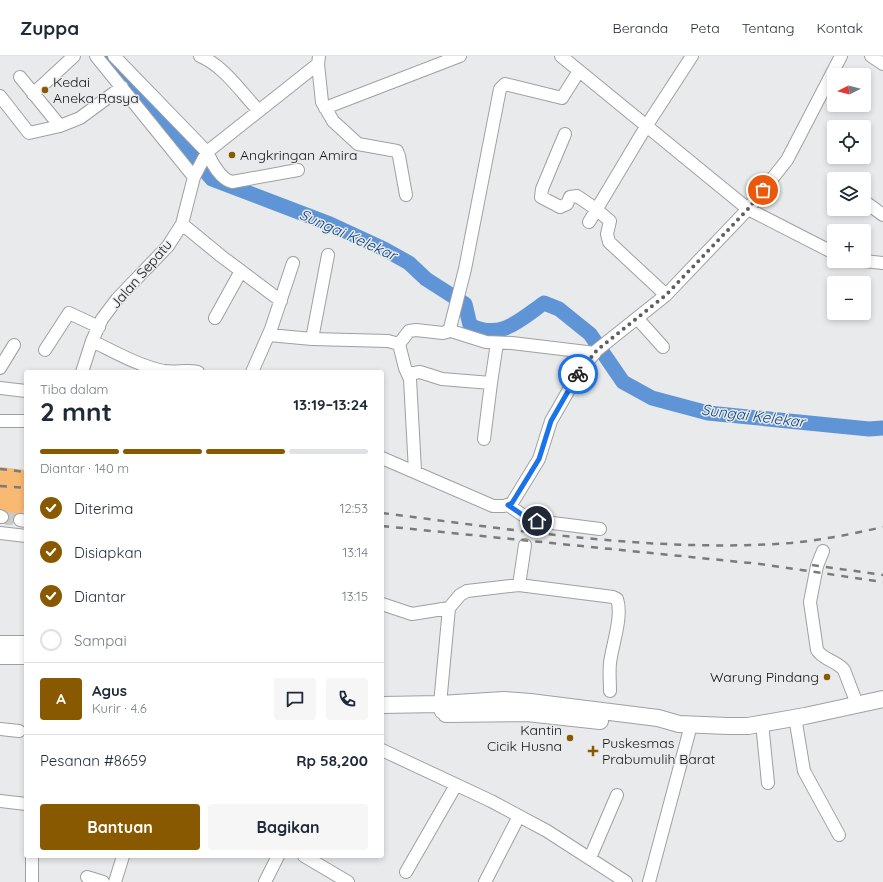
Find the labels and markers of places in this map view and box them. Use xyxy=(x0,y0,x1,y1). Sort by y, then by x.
place label: Kedai Aneka Rasya xyxy=(53,73,139,107)
marker: Kedai Aneka Rasya xyxy=(40,85,50,95)
place label: Angkringan Amira xyxy=(240,146,357,164)
marker: Angkringan Amira xyxy=(227,150,237,160)
pin xyxy=(746,173,780,207)
pin xyxy=(520,504,554,538)
place label: Warung Pindang xyxy=(710,668,819,686)
marker: Warung Pindang xyxy=(822,672,832,682)
place label: Kantin Cicik Husna xyxy=(487,721,562,755)
marker: Kantin Cicik Husna xyxy=(565,733,575,743)
place label: Puskesmas Prabumulih Barat xyxy=(602,734,716,768)
marker: Puskesmas Prabumulih Barat xyxy=(587,745,599,757)

